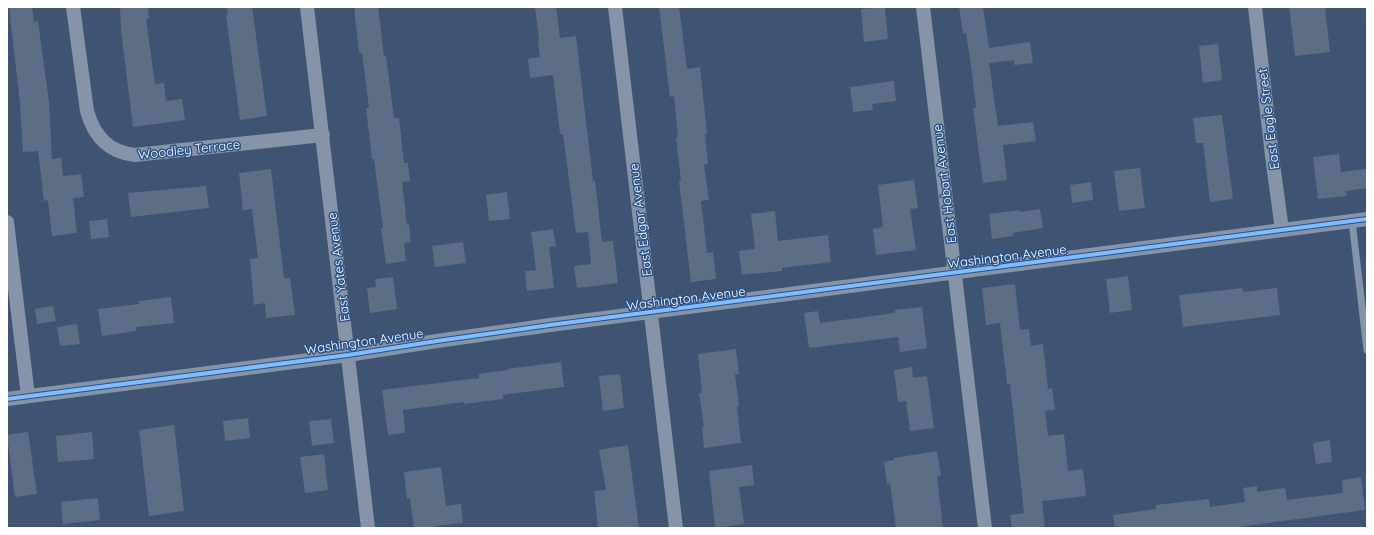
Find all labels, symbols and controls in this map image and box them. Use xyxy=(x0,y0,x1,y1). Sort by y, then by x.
street label: East Eagle Street xyxy=(1254,67,1282,171)
street label: East Hobart Avenue xyxy=(929,124,959,244)
street label: Woodley Terrace xyxy=(137,136,241,162)
street label: East Edgar Avenue xyxy=(625,163,655,277)
street label: East Yates Avenue xyxy=(323,212,353,322)
street label: Washington Avenue xyxy=(947,241,1067,271)
street label: Washington Avenue xyxy=(626,283,746,313)
street label: Washington Avenue xyxy=(304,325,424,357)

